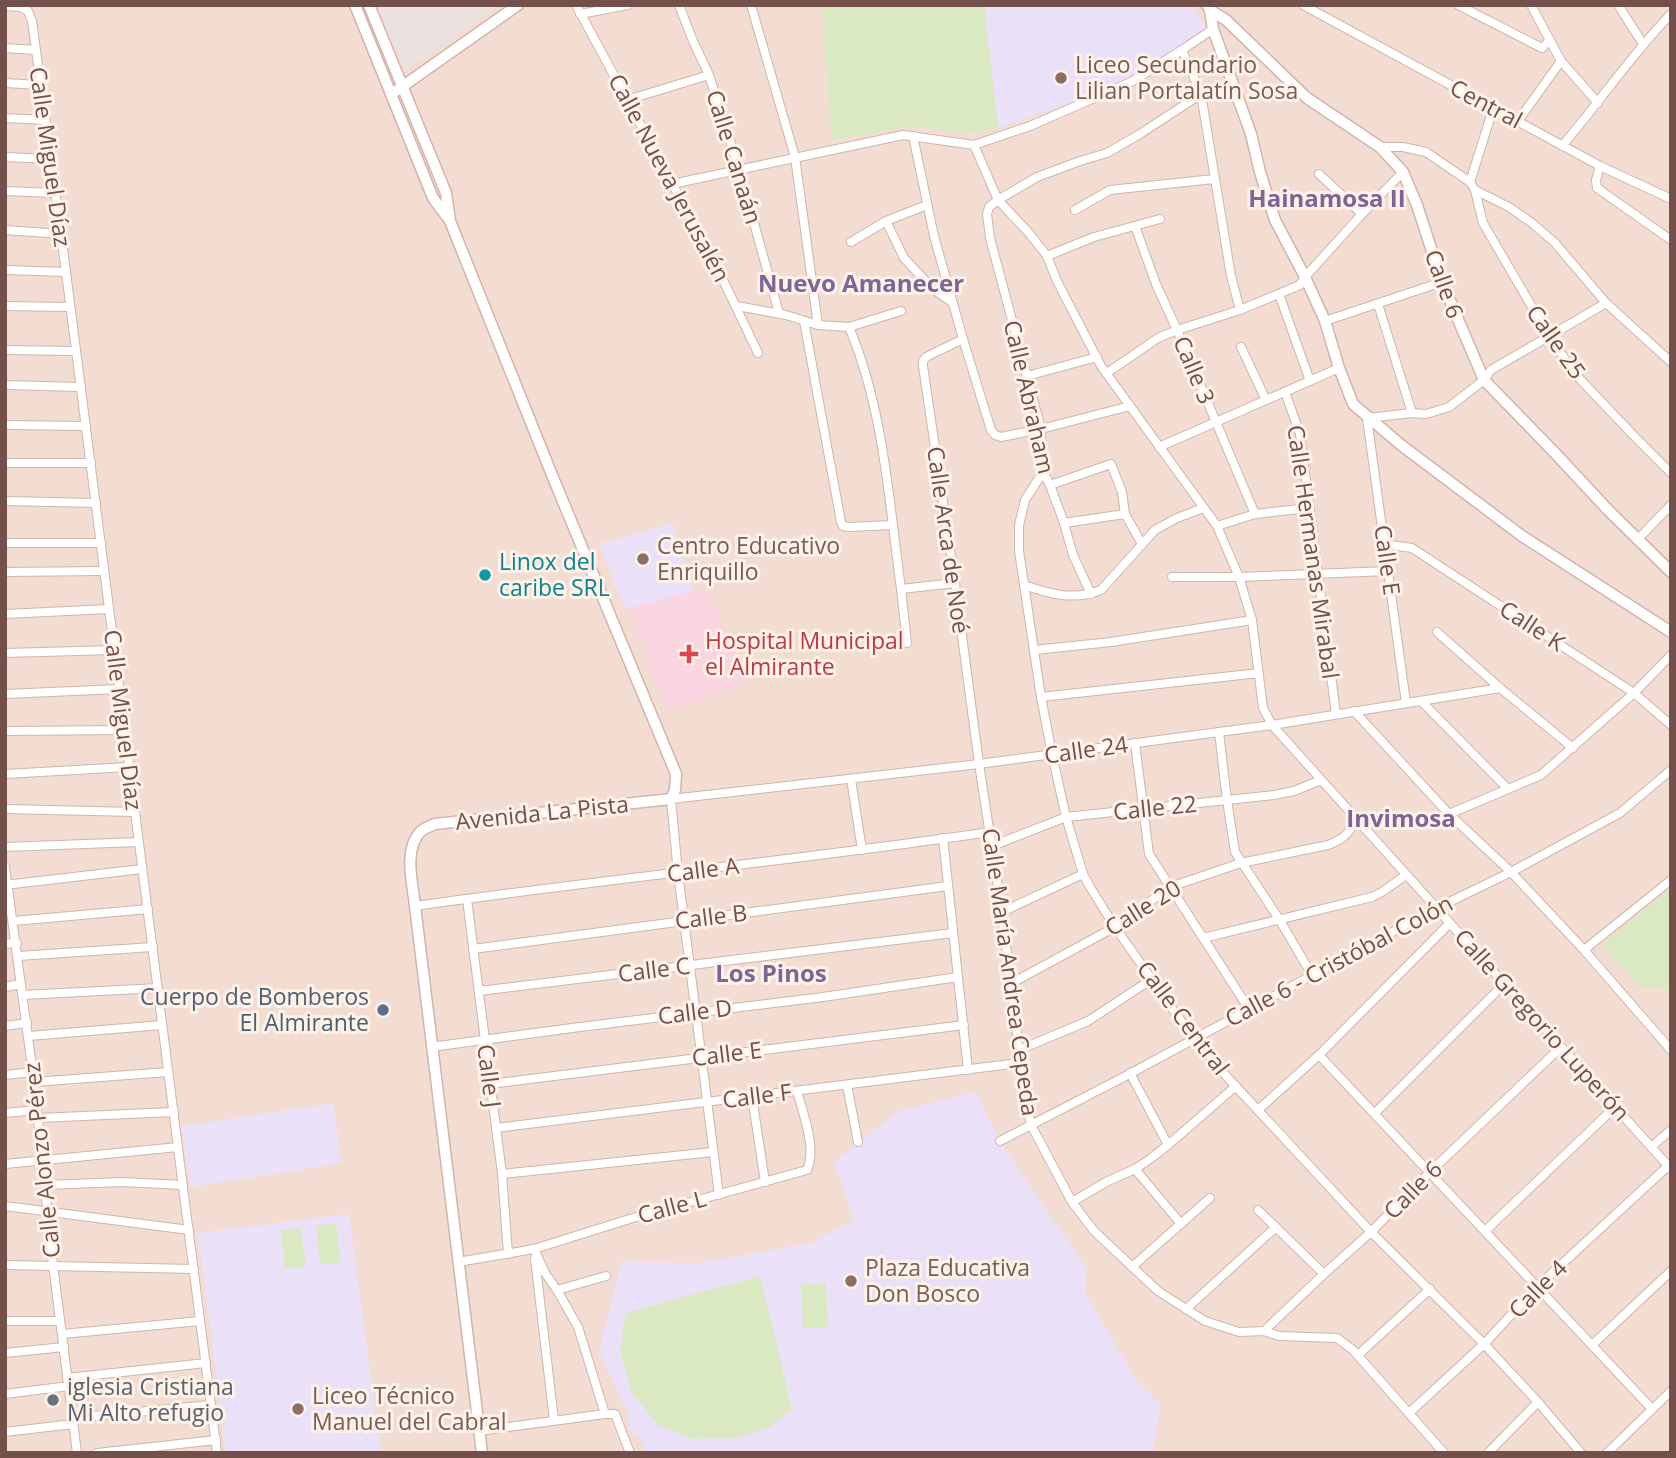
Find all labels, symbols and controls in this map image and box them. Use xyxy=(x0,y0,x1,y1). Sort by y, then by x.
place label: Liceo Secundario Lilian Portalatín Sosa xyxy=(1075,48,1298,106)
street label: Calle Miguel Díaz xyxy=(23,65,79,249)
street label: Calle Nueva Jerusalén xyxy=(601,68,738,287)
marker: Liceo Secundario Lilian Portalatín Sosa xyxy=(1053,70,1069,86)
street label: Central xyxy=(1445,71,1528,135)
street label: Calle Canaán xyxy=(699,86,771,228)
district label: Hainamosa II xyxy=(1248,181,1406,214)
street label: Calle 6 xyxy=(1418,245,1472,322)
district label: Nuevo Amanecer xyxy=(758,266,964,299)
street label: Calle 25 xyxy=(1520,298,1594,385)
street label: Calle Abraham xyxy=(997,317,1063,477)
street label: Calle 3 xyxy=(1166,331,1224,409)
street label: Calle Hermanas Mirabal xyxy=(1280,423,1348,681)
street label: Calle Arca de Noé xyxy=(920,444,978,635)
street label: Calle E xyxy=(1367,523,1409,597)
place label: Centro Educativo Enriquillo xyxy=(657,529,840,587)
place label: Linox del caribe SRL xyxy=(499,545,610,603)
marker: Centro Educativo Enriquillo xyxy=(635,551,651,567)
marker: Linox del caribe SRL xyxy=(477,567,493,583)
street label: Calle K xyxy=(1494,592,1572,659)
place label: Hospital Municipal el Almirante xyxy=(705,624,904,682)
street label: Calle Miguel Díaz xyxy=(97,628,151,812)
marker: Hospital Municipal el Almirante xyxy=(679,644,699,664)
street label: Calle 24 xyxy=(1042,727,1130,771)
street label: Avenida La Pista xyxy=(454,787,630,837)
street label: Calle 22 xyxy=(1111,787,1198,827)
district label: Invimosa xyxy=(1346,801,1456,834)
street label: Calle María Andrea Cepeda xyxy=(975,826,1047,1118)
street label: Calle A xyxy=(665,849,741,889)
street label: Calle 20 xyxy=(1098,871,1187,943)
street label: Calle 6 - Cristóbal Colón xyxy=(1219,886,1458,1034)
street label: Calle B xyxy=(673,896,749,936)
street label: Calle Gregorio Luperón xyxy=(1448,921,1638,1127)
street label: Calle C xyxy=(616,949,692,989)
street label: Calle Central xyxy=(1130,954,1237,1081)
district label: Los Pinos xyxy=(715,956,827,989)
place label: Cuerpo de Bomberos El Almirante xyxy=(140,980,369,1038)
street label: Calle D xyxy=(656,991,734,1031)
marker: Cuerpo de Bomberos El Almirante xyxy=(375,1002,391,1018)
street label: Calle E xyxy=(690,1033,764,1073)
street label: Calle J xyxy=(470,1042,510,1110)
street label: Calle Alonzo Pérez xyxy=(15,1061,67,1259)
street label: Calle F xyxy=(720,1075,794,1115)
street label: Calle 6 xyxy=(1376,1153,1449,1226)
street label: Calle L xyxy=(634,1182,710,1231)
place label: Plaza Educativa Don Bosco xyxy=(865,1251,1030,1309)
street label: Calle 4 xyxy=(1501,1252,1574,1325)
marker: Plaza Educativa Don Bosco xyxy=(843,1273,859,1289)
place label: iglesia Cristiana Mi Alto refugio xyxy=(67,1370,234,1428)
place label: Liceo Técnico Manuel del Cabral xyxy=(312,1379,506,1437)
marker: iglesia Cristiana Mi Alto refugio xyxy=(45,1392,61,1408)
marker: Liceo Técnico Manuel del Cabral xyxy=(290,1401,306,1417)

